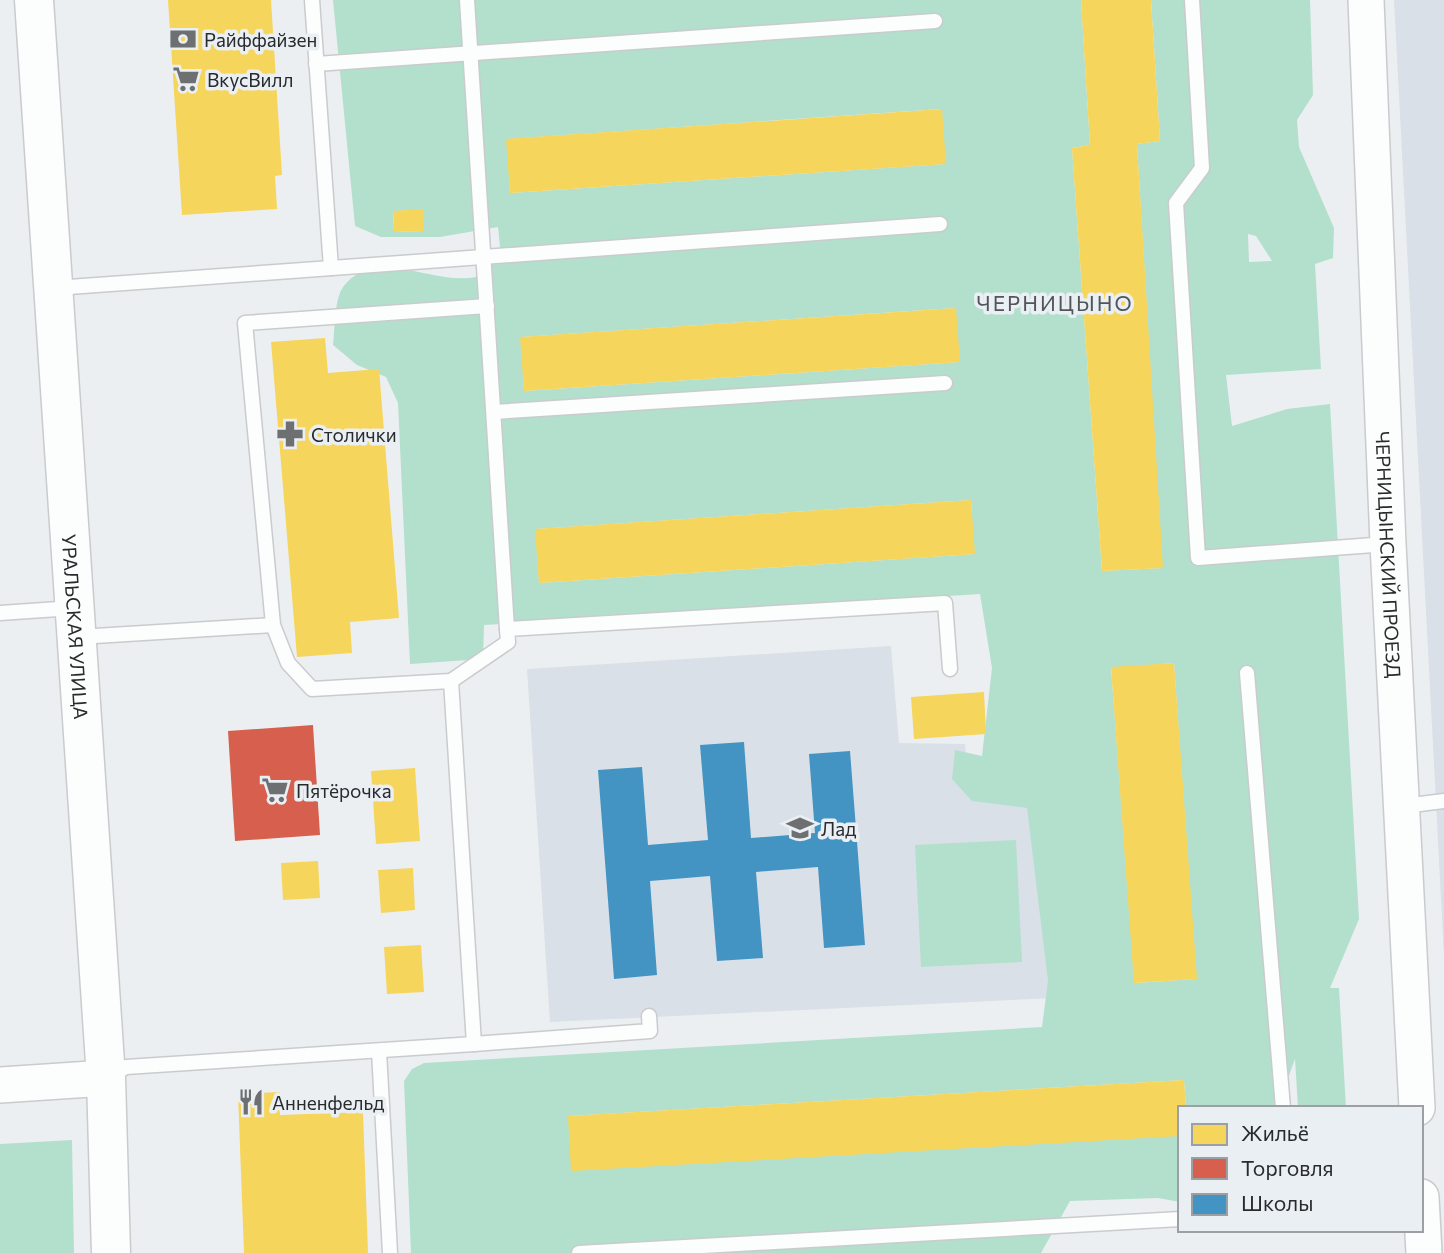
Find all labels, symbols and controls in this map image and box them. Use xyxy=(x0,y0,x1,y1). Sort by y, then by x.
bank icon: Райффайзен xyxy=(168,24,198,54)
place label: Райффайзен xyxy=(204,28,317,51)
supermarket icon: ВкусВилл xyxy=(171,64,201,94)
place label: ВкусВилл xyxy=(207,68,293,91)
district label: ЧЕРНИЦЫНО xyxy=(976,290,1134,315)
pharmacy icon: Столички xyxy=(275,419,305,449)
place label: Столички xyxy=(311,423,397,446)
street label: ЧЕРНИЦЫНСКИЙ ПРОЕЗД xyxy=(1372,431,1406,679)
street label: УРАЛЬСКАЯ УЛИЦА xyxy=(58,533,94,720)
supermarket icon: Пятёрочка xyxy=(260,775,290,805)
place label: Пятёрочка xyxy=(296,779,392,802)
school or university icon: Лад xyxy=(785,813,815,843)
place label: Лад xyxy=(821,817,856,840)
restaurant icon: Анненфельд xyxy=(236,1087,266,1117)
place label: Анненфельд xyxy=(272,1091,384,1114)
legend xyxy=(1178,1106,1423,1232)
text: Жильё xyxy=(1241,1120,1309,1145)
text: Торговля xyxy=(1241,1155,1334,1180)
text: Школы xyxy=(1241,1190,1313,1215)

